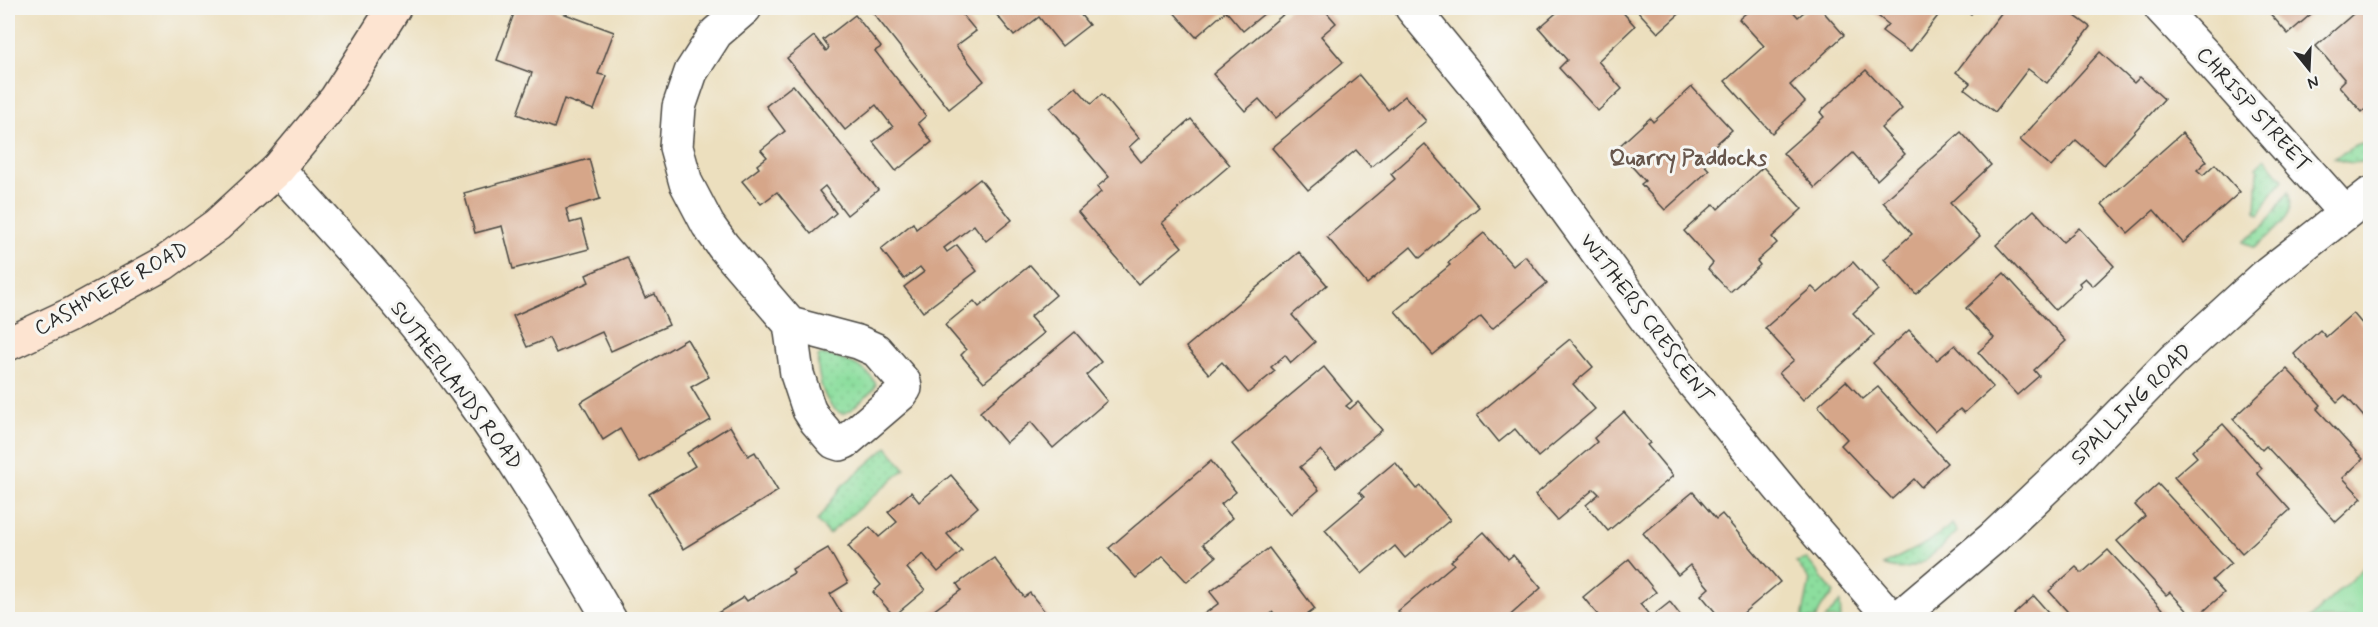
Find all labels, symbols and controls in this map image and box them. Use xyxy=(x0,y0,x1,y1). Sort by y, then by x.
north arrow xyxy=(2279,39,2339,99)
street label: CHRISP STREET xyxy=(2190,41,2317,178)
text: N xyxy=(2305,70,2321,93)
district label: Quarry Paddocks xyxy=(1609,145,1767,174)
street label: WITHERS CRESCENT xyxy=(1573,228,1720,410)
street label: CASHMERE ROAD xyxy=(30,235,193,343)
street label: SUTHERLANDS ROAD xyxy=(384,296,529,476)
street label: SPALLING ROAD xyxy=(2065,338,2199,472)

